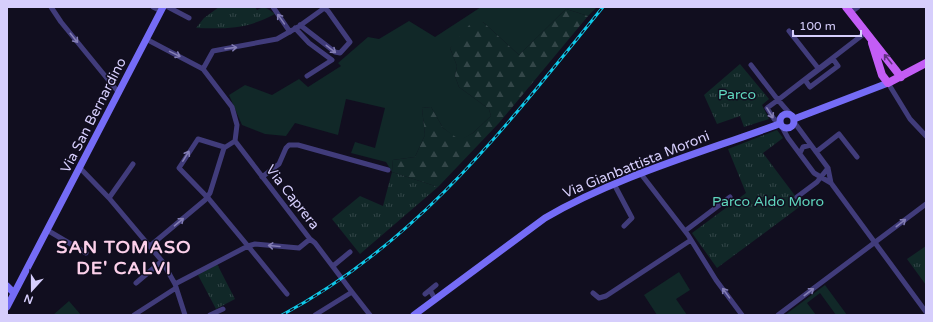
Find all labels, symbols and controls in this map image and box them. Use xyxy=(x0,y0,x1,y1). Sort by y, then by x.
scale bar xyxy=(793,12,861,38)
one-way arrow xyxy=(277,14,286,25)
text: 100 m xyxy=(799,19,836,33)
one-way arrow xyxy=(69,33,78,44)
one-way arrow xyxy=(224,44,237,52)
one-way arrow xyxy=(326,44,336,53)
one-way arrow xyxy=(168,51,180,58)
one-way arrow xyxy=(883,54,892,65)
street label: Via San Bernardino xyxy=(57,55,130,176)
park label: Parco xyxy=(718,86,756,103)
one-way arrow xyxy=(767,107,775,119)
street label: Via Gianbattista Moroni xyxy=(560,127,712,202)
one-way arrow xyxy=(183,150,191,162)
street label: Via Caprera xyxy=(262,162,323,233)
park label: Parco Aldo Moro xyxy=(712,193,824,210)
one-way arrow xyxy=(174,217,184,226)
one-way arrow xyxy=(895,219,906,228)
district label: SAN TOMASO DE' CALVI xyxy=(56,236,192,279)
one-way arrow xyxy=(268,243,281,250)
north arrow xyxy=(12,270,52,310)
one-way arrow xyxy=(804,287,815,296)
one-way arrow xyxy=(722,288,730,299)
text: N xyxy=(22,291,35,307)

